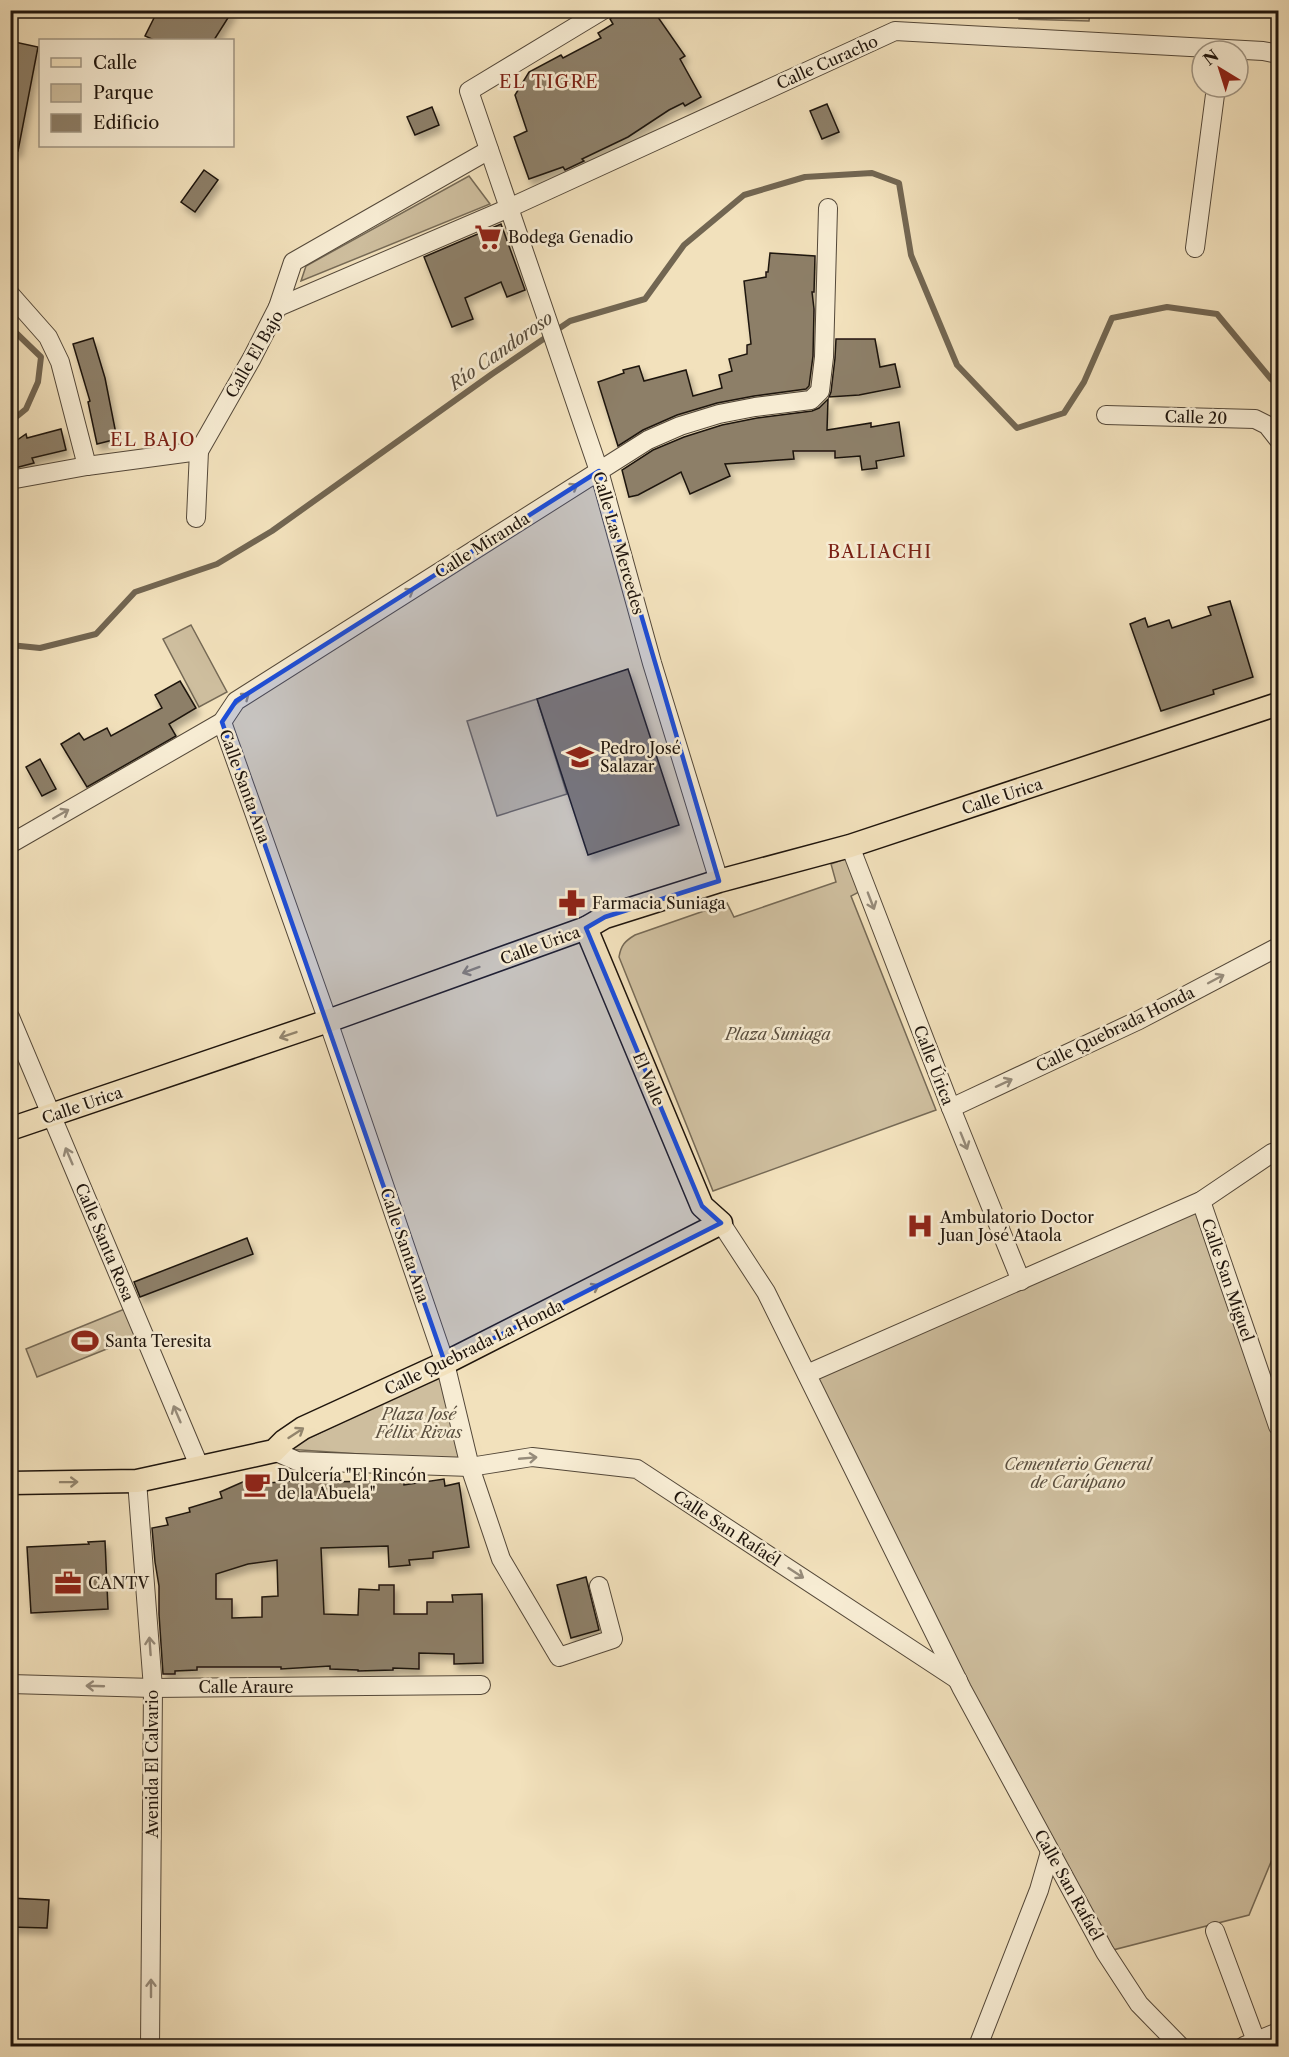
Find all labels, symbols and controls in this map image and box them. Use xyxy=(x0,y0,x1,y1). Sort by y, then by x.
street label: Calle Curacho xyxy=(773,31,881,93)
legend xyxy=(39,39,234,147)
north arrow xyxy=(1190,39,1250,99)
text: N xyxy=(1199,45,1222,69)
text: Calle xyxy=(93,52,137,74)
district label: EL TIGRE xyxy=(499,71,599,93)
text: Parque xyxy=(93,82,154,104)
text: Edificio xyxy=(93,112,159,134)
supermarket icon: Bodega Genadio xyxy=(473,222,503,252)
place label: Bodega Genadio xyxy=(508,227,634,247)
street label: Calle El Bajo xyxy=(221,307,287,401)
water label: Río Candoroso xyxy=(443,307,557,396)
street label: Calle 20 xyxy=(1164,406,1228,428)
district label: EL BAJO xyxy=(110,429,196,451)
street label: Calle Las Mercedes xyxy=(589,469,649,617)
one-way arrow xyxy=(561,483,578,495)
street label: Calle Miranda xyxy=(431,508,533,582)
district label: BALIACHI xyxy=(828,541,932,563)
one-way arrow xyxy=(397,588,413,600)
one-way arrow xyxy=(234,693,250,706)
street label: Calle Santa Ana xyxy=(215,727,275,846)
place label: Pedro José Salazar xyxy=(600,738,681,776)
school or university icon: Pedro José Salazar xyxy=(565,742,595,772)
street label: Calle Urica xyxy=(959,773,1046,818)
one-way arrow xyxy=(52,808,69,820)
pharmacy icon: Farmacia Suniaga xyxy=(557,888,587,918)
one-way arrow xyxy=(866,891,877,910)
place label: Farmacia Suniaga xyxy=(592,893,726,913)
street label: Calle Urica xyxy=(497,921,583,969)
one-way arrow xyxy=(463,965,481,976)
one-way arrow xyxy=(1207,973,1225,984)
street label: Calle Quebrada Honda xyxy=(1032,982,1198,1076)
street label: Calle Úrica xyxy=(910,1022,959,1108)
park label: Plaza Suniaga xyxy=(723,1024,831,1044)
one-way arrow xyxy=(279,1031,298,1042)
street label: El Valle xyxy=(629,1049,669,1109)
one-way arrow xyxy=(994,1077,1012,1089)
street label: Calle Urica xyxy=(39,1082,125,1128)
one-way arrow xyxy=(959,1132,970,1150)
one-way arrow xyxy=(63,1148,74,1166)
street label: Calle Santa Rosa xyxy=(71,1180,139,1305)
street label: Calle Santa Ana xyxy=(376,1185,434,1305)
place label: Ambulatorio Doctor Juan José Ataola xyxy=(937,1207,1094,1245)
hospital icon: Ambulatorio Doctor Juan José Ataola xyxy=(905,1211,935,1241)
street label: Calle San Miguel xyxy=(1198,1216,1258,1344)
one-way arrow xyxy=(581,1283,599,1294)
street label: Calle Quebrada La Honda xyxy=(381,1295,567,1399)
sports icon: Santa Teresita xyxy=(70,1326,100,1356)
place label: Santa Teresita xyxy=(105,1331,212,1351)
park label: Plaza José Féllix Rivas xyxy=(374,1404,462,1442)
one-way arrow xyxy=(171,1405,182,1423)
one-way arrow xyxy=(287,1427,304,1439)
one-way arrow xyxy=(517,1452,537,1463)
park label: Cementerio General de Carúpano xyxy=(1004,1454,1153,1492)
place label: Dulcería "El Rincón de la Abuela" xyxy=(277,1465,427,1503)
cafe icon: Dulcería "El Rincón de la Abuela" xyxy=(242,1469,272,1499)
one-way arrow xyxy=(58,1476,78,1488)
street label: Calle San Rafaél xyxy=(670,1486,785,1570)
one-way arrow xyxy=(787,1567,804,1580)
office icon: CANTV xyxy=(53,1568,83,1598)
place label: CANTV xyxy=(88,1573,149,1593)
one-way arrow xyxy=(144,1637,155,1657)
street label: Calle Araure xyxy=(198,1677,294,1697)
one-way arrow xyxy=(85,1681,105,1692)
street label: Avenida El Calvario xyxy=(142,1689,162,1839)
street label: Calle San Rafaél xyxy=(1030,1826,1108,1944)
one-way arrow xyxy=(145,1979,157,1999)

